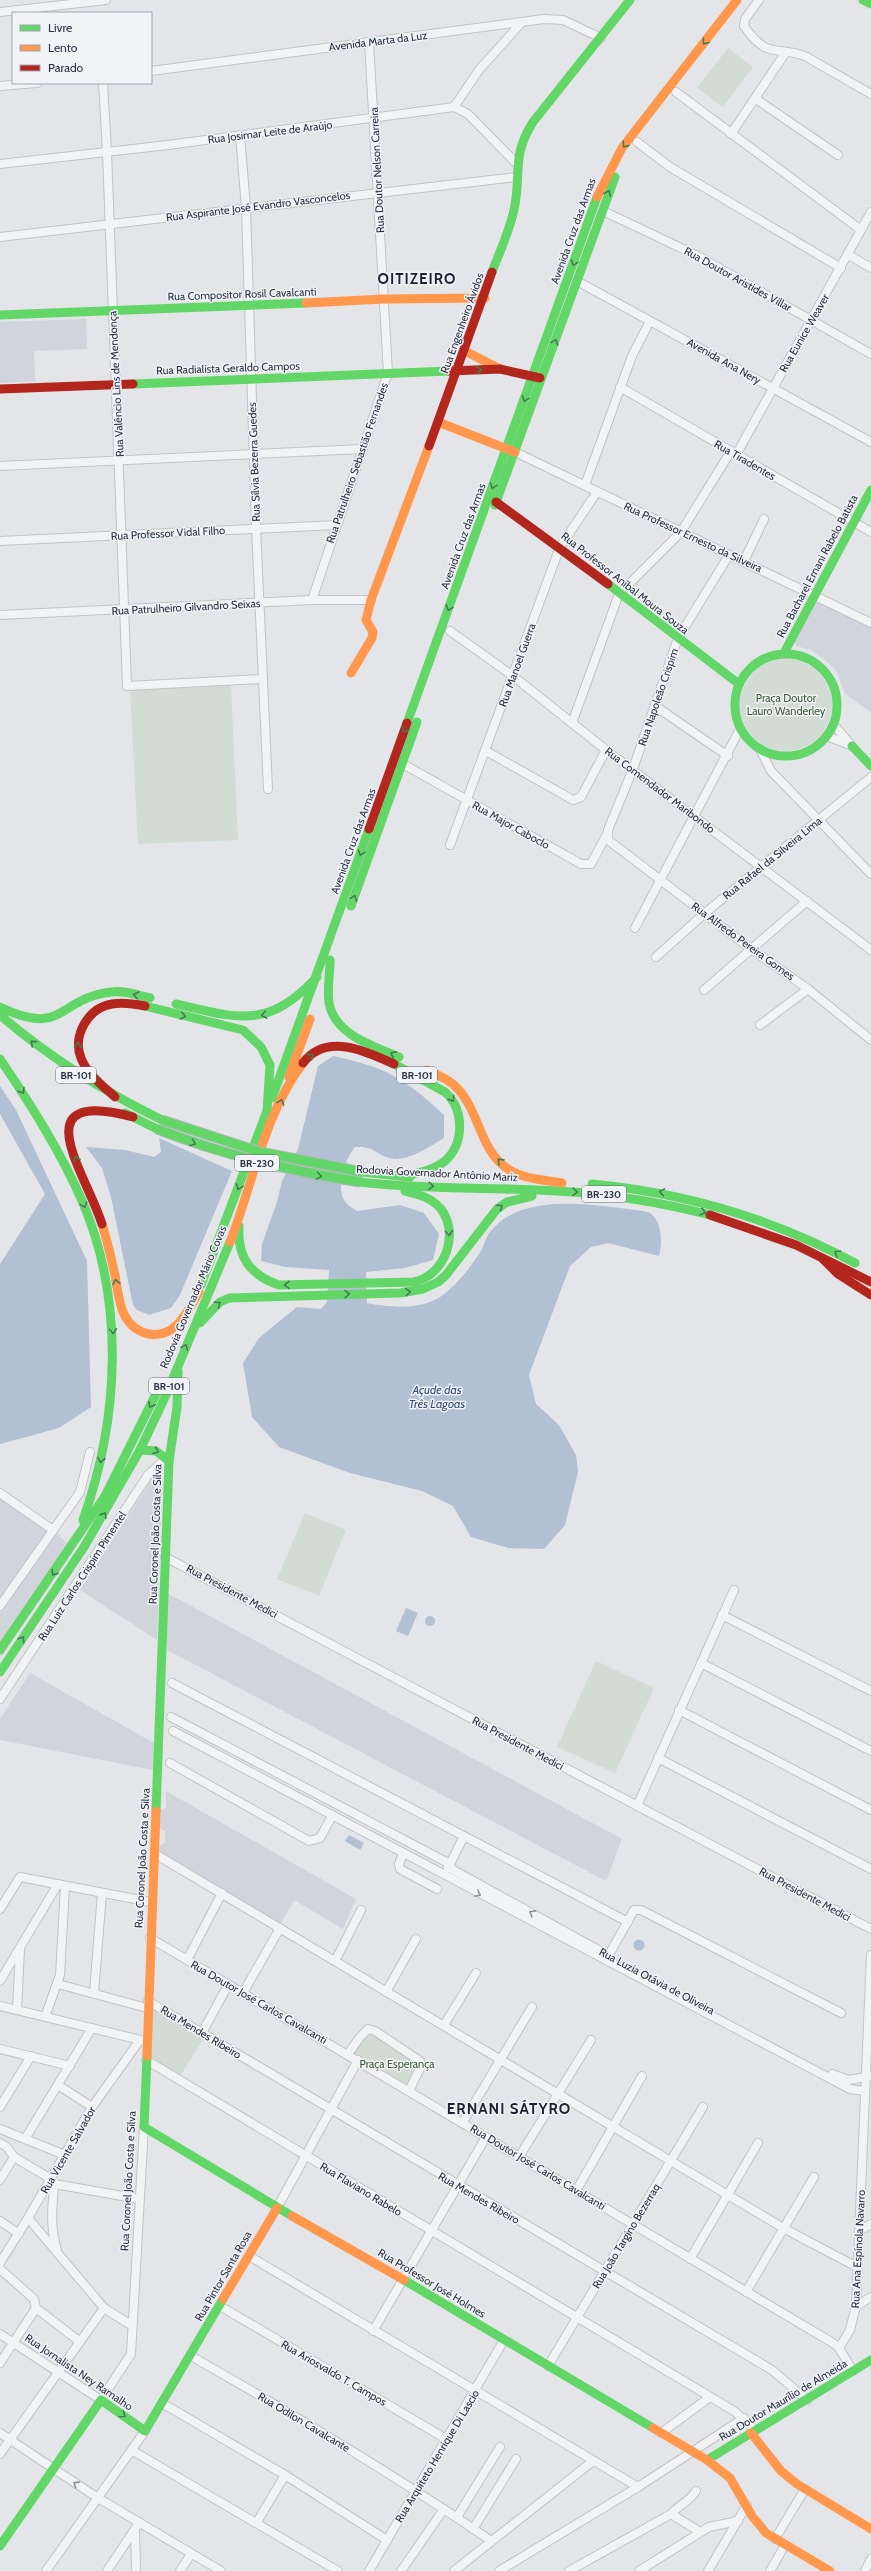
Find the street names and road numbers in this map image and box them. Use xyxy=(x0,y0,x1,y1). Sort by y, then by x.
street label: Avenida Marta da Luz xyxy=(328,28,428,54)
street label: Rua Doutor Nelson Carreira xyxy=(367,106,387,233)
street label: Rua Josimar Leite de Araújo xyxy=(207,117,333,147)
street label: Avenida Cruz das Armas xyxy=(547,176,599,286)
street label: Rua Aspirante José Evandro Vasconcelos xyxy=(165,188,351,224)
street label: Rua Doutor Aristides Villar xyxy=(682,244,795,315)
street label: Rua Engenheiro Ávidos xyxy=(437,270,487,375)
street label: Rua Compositor Rosil Cavalcanti xyxy=(167,284,317,304)
street label: Rua Eunice Weaver xyxy=(776,291,832,375)
street label: Rua Valêncio Lins de Mendonça xyxy=(105,310,127,457)
street label: Avenida Ana Nery xyxy=(684,335,764,387)
street label: Rua Radialista Geraldo Campos xyxy=(156,358,301,378)
street label: Rua Patrulheiro Sebastião Fernandes xyxy=(323,381,391,545)
street label: Rua Sílvia Bezerra Guedes xyxy=(245,402,263,522)
street label: Rua Tiradentes xyxy=(712,437,779,483)
street label: Avenida Cruz das Armas xyxy=(437,481,489,591)
street label: Rua Bacharel Ernani Rabelo Batista xyxy=(773,491,861,640)
street label: Rua Professor Ernesto da Silveira xyxy=(622,499,765,576)
street label: Rua Professor Vidal Filho xyxy=(110,523,226,543)
street label: Rua Professor Aníbal Moura Souza xyxy=(558,529,692,638)
street label: Rua Patrulheiro Gilvandro Seixas xyxy=(111,596,261,618)
street label: Rua Manoel Guerra xyxy=(495,621,539,709)
street label: Rua Napoleão Crispim xyxy=(635,646,681,748)
street label: Rua Comendador Maribondo xyxy=(602,744,718,836)
street label: Avenida Cruz das Armas xyxy=(327,786,379,896)
street label: Rua Major Caboclo xyxy=(470,798,552,852)
street label: Rua Rafael da Silveira Lima xyxy=(720,813,825,902)
street label: Rua Alfredo Pereira Gomes xyxy=(689,899,798,983)
road number: BR-101 xyxy=(56,1067,96,1083)
road number: BR-101 xyxy=(397,1067,437,1083)
road number: BR-230 xyxy=(235,1155,279,1171)
street label: Rodovia Governador Antônio Mariz xyxy=(356,1162,518,1184)
road number: BR-230 xyxy=(582,1186,626,1202)
street label: Rodovia Governador Mário Covas xyxy=(157,1223,230,1370)
road number: BR-101 xyxy=(149,1378,189,1394)
street label: Rua Coronel João Costa e Silva xyxy=(146,1463,164,1604)
street label: Rua Luiz Carlos Crispim Pimentel xyxy=(35,1508,129,1643)
street label: Rua Presidente Medici xyxy=(184,1561,280,1621)
street label: Rua Presidente Medici xyxy=(470,1713,566,1773)
street label: Rua Coronel João Costa e Silva xyxy=(131,1787,153,1928)
street label: Rua Presidente Medici xyxy=(757,1864,853,1924)
street label: Rua Luzia Otávia de Oliveira xyxy=(597,1945,718,2018)
street label: Rua Doutor José Carlos Cavalcanti xyxy=(188,1957,330,2047)
street label: Rua Mendes Ribeiro xyxy=(158,2002,244,2062)
street label: Rua Vicente Salvador xyxy=(37,2103,99,2196)
street label: Rua Coronel João Costa e Silva xyxy=(117,2110,139,2251)
street label: Rua Doutor José Carlos Cavalcanti xyxy=(468,2121,608,2213)
street label: Rua Flaviano Rabelo xyxy=(317,2159,405,2219)
street label: Rua Mendes Ribeiro xyxy=(436,2169,522,2227)
street label: Rua João Targino Bezerraq xyxy=(589,2181,663,2291)
street label: Rua Ana Espínola Navarro xyxy=(848,2189,868,2309)
street label: Rua Pintor Santa Rosa xyxy=(191,2228,255,2324)
street label: Rua Professor José Holmes xyxy=(376,2245,489,2321)
street label: Rua Jornalista Ney Ramalho xyxy=(22,2331,136,2413)
street label: Rua Ariosvaldo T. Campos xyxy=(279,2337,390,2409)
street label: Rua Doutor Maurílio de Almeida xyxy=(716,2356,850,2444)
street label: Rua Arquiteto Henrique Di Lascio xyxy=(392,2387,482,2525)
street label: Rua Odilon Cavalcante xyxy=(256,2389,353,2455)

